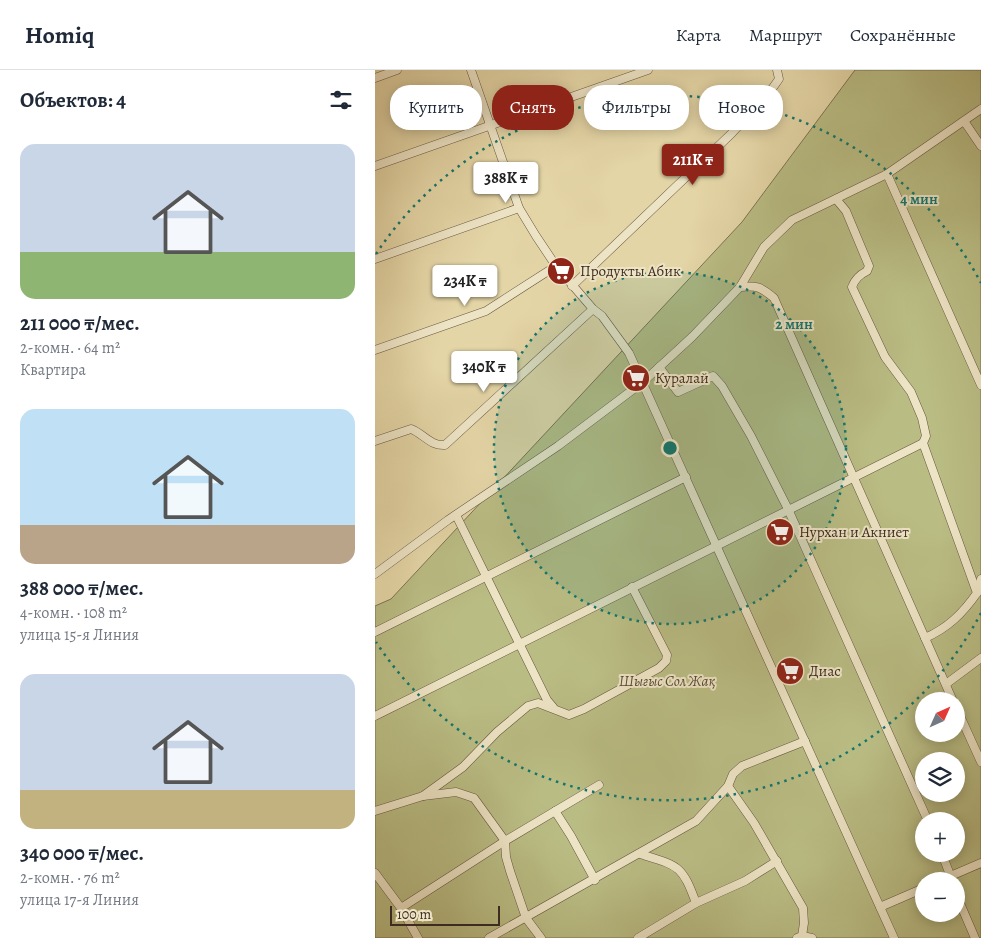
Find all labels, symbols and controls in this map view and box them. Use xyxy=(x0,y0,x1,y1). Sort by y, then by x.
text: Homiq xyxy=(25,19,94,51)
text: Карта xyxy=(676,23,721,47)
text: Маршрут xyxy=(749,23,822,47)
text: Сохранённые xyxy=(850,23,956,47)
chip: Купить xyxy=(390,85,482,130)
chip: Снять xyxy=(492,85,574,130)
chip: Фильтры xyxy=(584,85,689,130)
chip: Новое xyxy=(699,85,783,130)
text: Объектов: 4 xyxy=(20,86,126,114)
icon: filters xyxy=(327,86,355,114)
pin: 211K ₸ xyxy=(652,144,734,186)
text: 211K ₸ xyxy=(673,149,713,171)
pin: 388K ₸ xyxy=(465,162,547,204)
text: 388K ₸ xyxy=(484,167,528,189)
icon: home xyxy=(143,177,233,267)
text: 4 мин xyxy=(900,189,938,209)
supermarket icon: Продукты Абик xyxy=(546,256,576,286)
place label: Продукты Абик xyxy=(580,261,681,281)
pin: 234K ₸ xyxy=(424,264,506,307)
text: 234K ₸ xyxy=(443,270,487,292)
text: 211 000 ₸/мес. xyxy=(20,309,140,337)
text: 2 мин xyxy=(775,314,813,334)
text: 2-комн. · 64 m² xyxy=(20,337,120,359)
pin: 340K ₸ xyxy=(443,350,525,393)
text: 340K ₸ xyxy=(462,356,506,378)
text: Квартира xyxy=(20,359,86,381)
supermarket icon: Куралай xyxy=(621,363,651,393)
place label: Куралай xyxy=(655,368,709,388)
centre of rings xyxy=(661,439,679,457)
icon: home xyxy=(143,442,233,532)
supermarket icon: Нурхан и Акниет xyxy=(765,517,795,547)
place label: Нурхан и Акниет xyxy=(799,522,909,542)
text: 388 000 ₸/мес. xyxy=(20,574,144,602)
text: 4-комн. · 108 m² xyxy=(20,602,127,624)
text: улица 15-я Линия xyxy=(20,624,139,646)
supermarket icon: Диас xyxy=(775,656,805,686)
place label: Диас xyxy=(809,661,841,681)
park label: Шығыс Сол Жақ xyxy=(619,671,716,691)
north arrow xyxy=(915,692,965,742)
map controls xyxy=(915,692,965,922)
icon: home xyxy=(143,707,233,797)
button: layers xyxy=(915,752,965,802)
button: + xyxy=(915,812,965,862)
text: 340 000 ₸/мес. xyxy=(20,839,144,867)
text: 2-комн. · 76 m² xyxy=(20,867,120,889)
button: − xyxy=(915,872,965,922)
text: улица 17-я Линия xyxy=(20,889,139,911)
scale bar xyxy=(390,903,500,926)
text: 100 m xyxy=(397,905,431,924)

